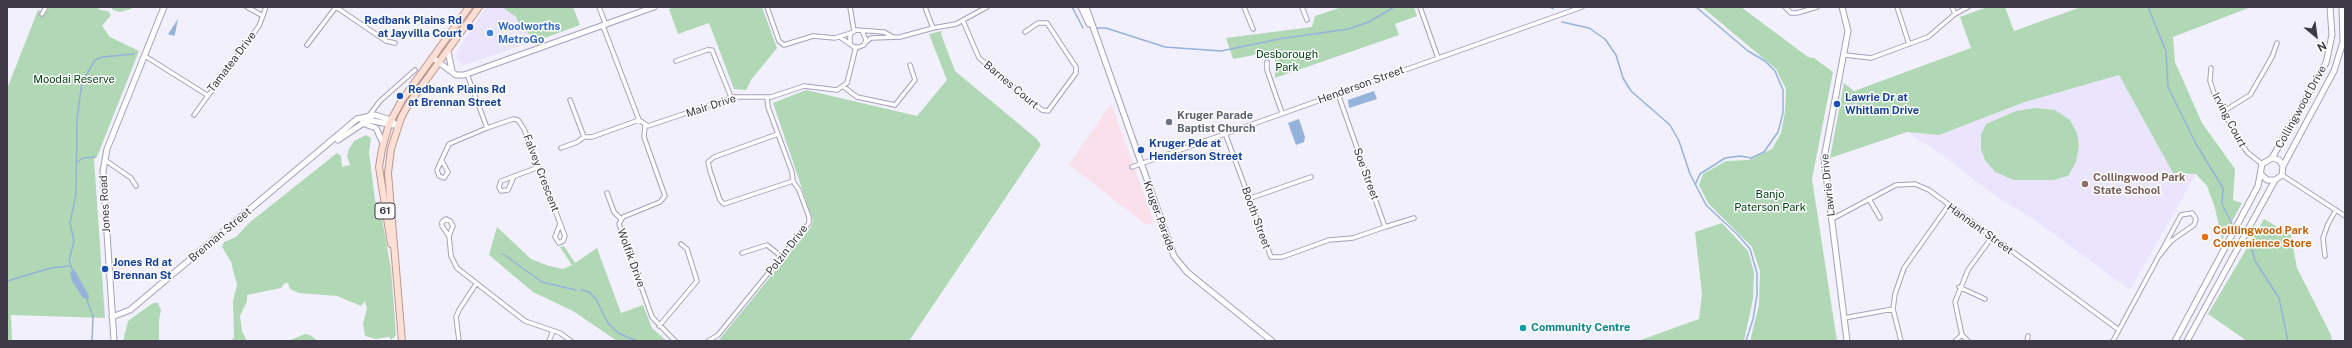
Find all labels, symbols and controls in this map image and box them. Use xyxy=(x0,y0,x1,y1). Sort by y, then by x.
place label: Redbank Plains Rd at Jayvilla Court xyxy=(364,14,462,40)
north arrow xyxy=(2296,16,2336,56)
place label: Woolworths MetroGo xyxy=(498,20,560,46)
marker: Redbank Plains Rd at Jayvilla Court xyxy=(465,22,475,32)
marker: Woolworths MetroGo xyxy=(485,28,495,38)
street label: Tamatea Drive xyxy=(205,29,259,95)
text: N xyxy=(2315,39,2328,54)
park label: Desborough Park xyxy=(1256,48,1318,74)
street label: Barnes Court xyxy=(981,58,1041,112)
street label: Henderson Street xyxy=(1316,63,1406,107)
street label: Collingwood Drive xyxy=(2273,63,2329,151)
park label: Moodai Reserve xyxy=(33,73,115,87)
place label: Redbank Plains Rd at Brennan Street xyxy=(408,83,506,109)
street label: Irving Court xyxy=(2209,90,2249,150)
marker: Redbank Plains Rd at Brennan Street xyxy=(395,91,405,101)
place label: Lawrie Dr at Whitlam Drive xyxy=(1845,91,1919,117)
street label: Mair Drive xyxy=(684,92,738,120)
marker: Lawrie Dr at Whitlam Drive xyxy=(1832,99,1842,109)
place label: Kruger Parade Baptist Church xyxy=(1177,109,1256,135)
marker: Kruger Parade Baptist Church xyxy=(1164,117,1174,127)
street label: Falvey Crescent xyxy=(520,132,562,214)
place label: Kruger Pde at Henderson Street xyxy=(1149,137,1242,163)
marker: Kruger Pde at Henderson Street xyxy=(1136,145,1146,155)
street label: Soe Street xyxy=(1350,146,1382,202)
street label: Lawrie Drive xyxy=(1818,153,1838,217)
place label: Collingwood Park State School xyxy=(2093,171,2185,197)
street label: Jones Road xyxy=(97,175,113,233)
street label: Kruger Parade xyxy=(1140,179,1178,253)
marker: Collingwood Park State School xyxy=(2080,179,2090,189)
street label: Booth Street xyxy=(1239,185,1273,251)
park label: Banjo Paterson Park xyxy=(1734,188,1806,214)
street label: Hannant Street xyxy=(1944,201,2016,257)
road number: 61 xyxy=(375,203,395,219)
street label: Brennan Street xyxy=(186,205,254,265)
street label: Polzin Drive xyxy=(763,222,811,278)
place label: Colllingwood Park Convenience Store xyxy=(2213,224,2312,250)
street label: Wolfik Drive xyxy=(614,227,648,289)
marker: Colllingwood Park Convenience Store xyxy=(2200,232,2210,242)
place label: Jones Rd at Brennan St xyxy=(113,256,172,282)
marker: Jones Rd at Brennan St xyxy=(100,264,110,274)
place label: Community Centre xyxy=(1531,321,1630,335)
marker: Community Centre xyxy=(1518,323,1528,333)

